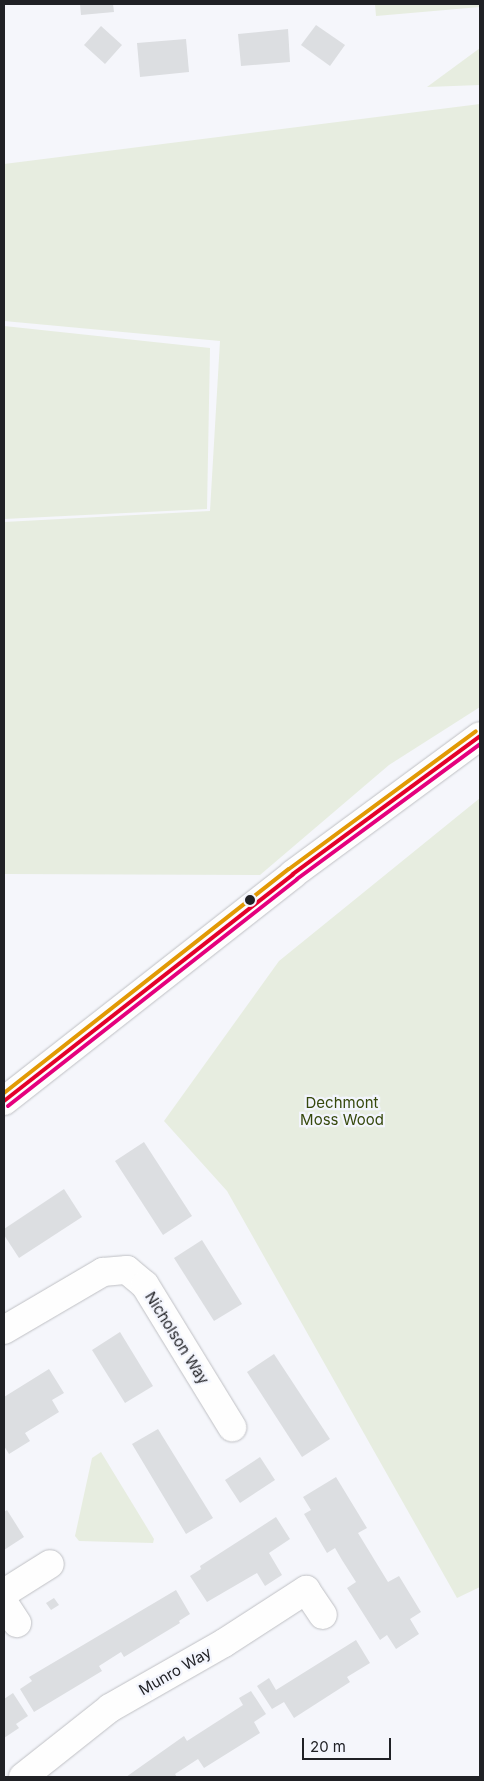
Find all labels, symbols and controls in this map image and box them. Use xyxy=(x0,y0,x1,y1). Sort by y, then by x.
unlabelled marker xyxy=(245,895,255,905)
park label: Dechmont Moss Wood xyxy=(300,1093,384,1128)
street label: Nicholson Way xyxy=(141,1288,213,1388)
street label: Munro Way xyxy=(136,1643,214,1699)
scale bar xyxy=(304,1728,393,1760)
text: 20 m xyxy=(310,1737,346,1756)

